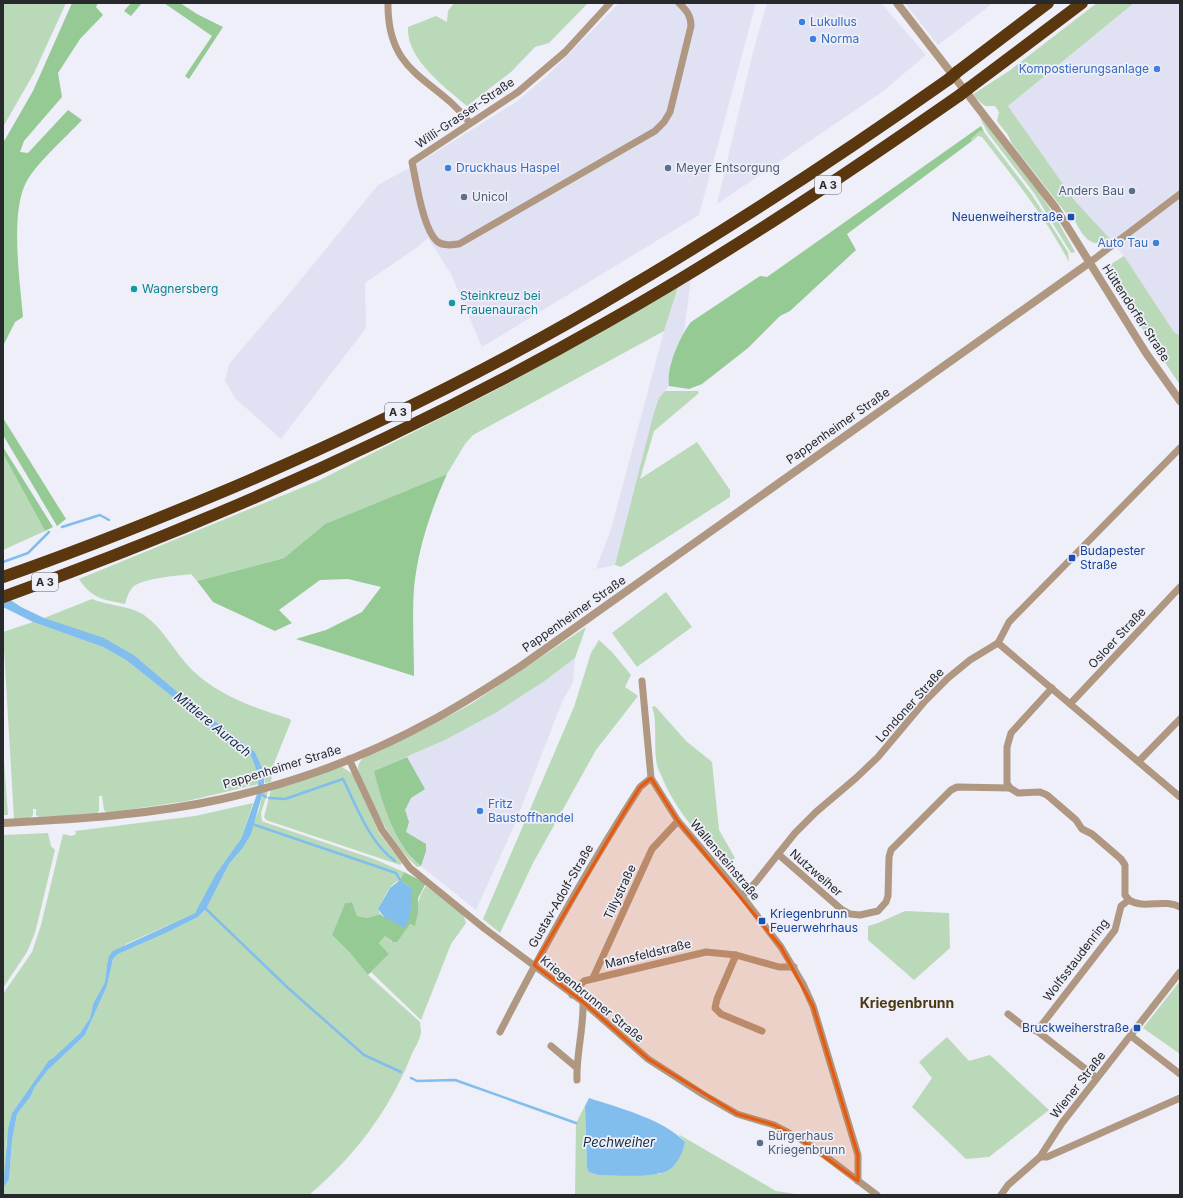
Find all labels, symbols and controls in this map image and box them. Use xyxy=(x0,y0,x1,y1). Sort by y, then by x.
place label: Lukullus xyxy=(810,14,857,29)
marker: Lukullus xyxy=(797,17,807,27)
place label: Norma xyxy=(821,31,859,46)
marker: Norma xyxy=(808,34,818,44)
place label: Kompostierungsanlage xyxy=(1019,61,1149,76)
marker: Kompostierungsanlage xyxy=(1152,64,1162,74)
street label: Willi-Grasser-Straße xyxy=(413,74,517,151)
place label: Druckhaus Haspel xyxy=(456,160,560,175)
place label: Meyer Entsorgung xyxy=(676,160,780,175)
marker: Druckhaus Haspel xyxy=(443,163,453,173)
marker: Meyer Entsorgung xyxy=(663,163,673,173)
road number: A 3 xyxy=(815,176,841,194)
place label: Anders Bau xyxy=(1058,183,1124,198)
marker: Anders Bau xyxy=(1127,186,1137,196)
place label: Unicol xyxy=(472,189,508,204)
marker: Unicol xyxy=(459,192,469,202)
place label: Neuenweiherstraße xyxy=(952,209,1063,224)
marker: Neuenweiherstraße xyxy=(1066,212,1076,222)
place label: Auto Tau xyxy=(1098,235,1148,250)
marker: Auto Tau xyxy=(1151,238,1161,248)
street label: Hüttendorfer Straße xyxy=(1099,261,1173,364)
place label: Wagnersberg xyxy=(142,281,218,296)
marker: Wagnersberg xyxy=(129,284,139,294)
place label: Steinkreuz bei Frauenaurach xyxy=(460,288,541,317)
marker: Steinkreuz bei Frauenaurach xyxy=(447,298,457,308)
street label: Pappenheimer Straße xyxy=(783,384,892,467)
road number: A 3 xyxy=(385,403,411,421)
place label: Budapester Straße xyxy=(1080,543,1146,572)
marker: Budapester Straße xyxy=(1067,553,1077,563)
street label: Pappenheimer Straße xyxy=(519,572,628,655)
road number: A 3 xyxy=(32,573,58,591)
street label: Osloer Straße xyxy=(1085,604,1149,671)
street label: Londoner Straße xyxy=(872,664,947,745)
water label: Mittlere Aurach xyxy=(171,688,255,760)
street label: Pappenheimer Straße xyxy=(221,741,343,792)
place label: Fritz Baustoffhandel xyxy=(488,796,574,825)
marker: Fritz Baustoffhandel xyxy=(475,806,485,816)
street label: Wallensteinstraße xyxy=(687,816,764,903)
street label: Gustav-Adolf-Straße xyxy=(525,841,596,950)
street label: Nutzweiher xyxy=(787,846,846,900)
street label: Tillystraße xyxy=(600,862,639,922)
place label: Kriegenbrunn Feuerwehrhaus xyxy=(770,906,858,935)
street label: Wolfsstaudenring xyxy=(1040,915,1112,1004)
marker: Kriegenbrunn Feuerwehrhaus xyxy=(757,916,767,926)
street label: Mansfeldstraße xyxy=(603,936,693,971)
street label: Kriegenbrunner Straße xyxy=(537,952,647,1045)
district label: Kriegenbrunn xyxy=(860,994,954,1011)
place label: Bruckweiherstraße xyxy=(1022,1020,1129,1035)
marker: Bruckweiherstraße xyxy=(1132,1023,1142,1033)
street label: Wiener Straße xyxy=(1047,1048,1108,1121)
place label: Bürgerhaus Kriegenbrunn xyxy=(768,1128,845,1157)
water label: Pechweiher xyxy=(583,1134,656,1150)
marker: Bürgerhaus Kriegenbrunn xyxy=(755,1138,765,1148)

